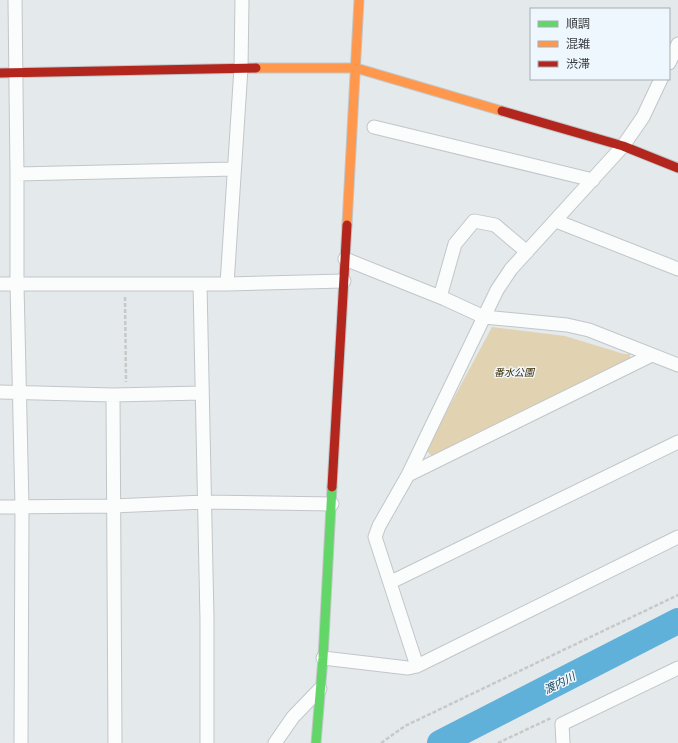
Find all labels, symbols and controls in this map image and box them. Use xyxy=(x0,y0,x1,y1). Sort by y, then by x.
legend xyxy=(530,8,670,80)
text: 順調 xyxy=(566,14,590,31)
text: 混雑 xyxy=(566,34,590,51)
text: 渋滞 xyxy=(566,54,590,71)
park label: 番水公園 xyxy=(494,364,536,379)
water label: 渡内川 xyxy=(541,667,578,697)

